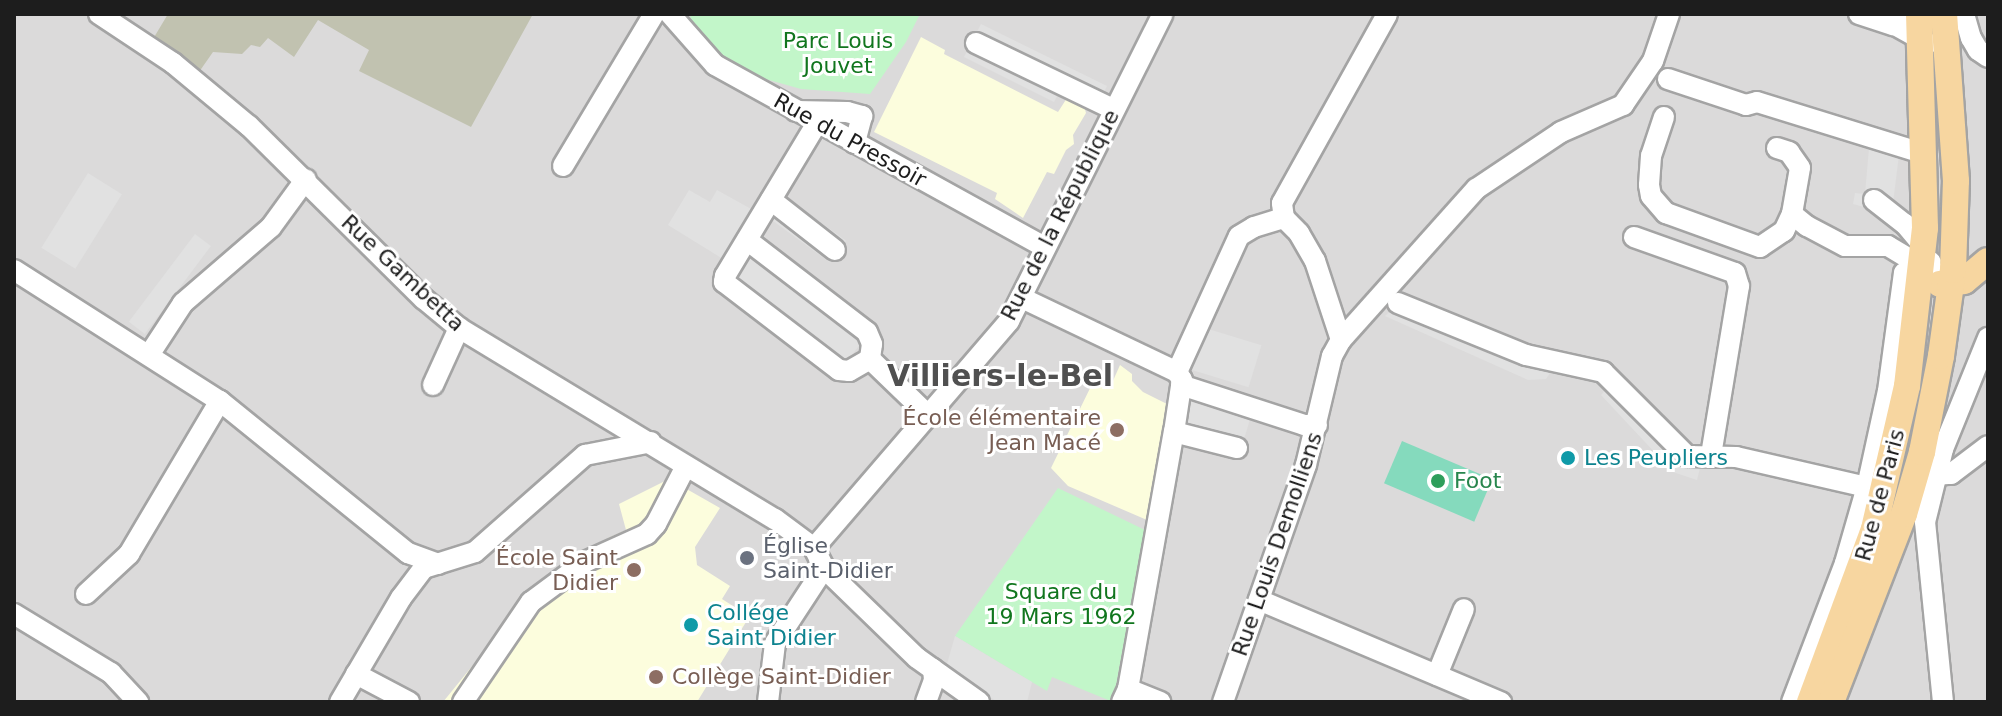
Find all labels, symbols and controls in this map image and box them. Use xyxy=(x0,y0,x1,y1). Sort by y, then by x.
park label: Parc Louis Jouvet xyxy=(783,27,893,78)
street label: Rue du Pressoir xyxy=(769,87,931,193)
street label: Rue de la République xyxy=(995,105,1125,325)
street label: Rue Gambetta xyxy=(336,209,470,337)
district label: Villiers-le-Bel xyxy=(887,358,1113,394)
place label: École élémentaire Jean Macé xyxy=(902,404,1101,456)
marker: École élémentaire Jean Macé xyxy=(1108,421,1126,439)
street label: Rue de Paris xyxy=(1850,426,1910,564)
street label: Rue Louis Demolliens xyxy=(1226,428,1328,660)
place label: Les Peupliers xyxy=(1584,445,1728,471)
marker: Les Peupliers xyxy=(1559,449,1577,467)
place label: Foot xyxy=(1454,468,1501,494)
marker: Foot xyxy=(1429,472,1447,490)
place label: Église Saint-Didier xyxy=(763,532,893,584)
place label: École Saint Didier xyxy=(496,544,618,596)
marker: Église Saint-Didier xyxy=(738,549,756,567)
marker: École Saint Didier xyxy=(625,561,643,579)
park label: Square du 19 Mars 1962 xyxy=(986,578,1136,630)
place label: Collége Saint Didier xyxy=(707,599,836,650)
marker: Collége Saint Didier xyxy=(682,616,700,634)
place label: Collège Saint-Didier xyxy=(672,664,891,690)
marker: Collège Saint-Didier xyxy=(647,668,665,686)

